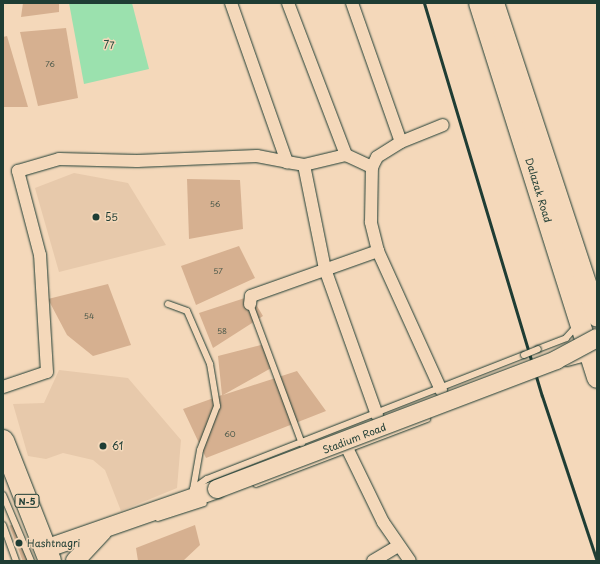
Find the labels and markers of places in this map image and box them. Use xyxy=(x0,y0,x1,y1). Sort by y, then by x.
marker: 55 xyxy=(90,211,102,223)
place label: 55 xyxy=(105,211,118,223)
marker: 61 xyxy=(97,440,109,452)
place label: 61 xyxy=(112,440,123,452)
place label: Hashtnagri xyxy=(27,537,80,549)
marker: Hashtnagri xyxy=(14,538,24,548)

